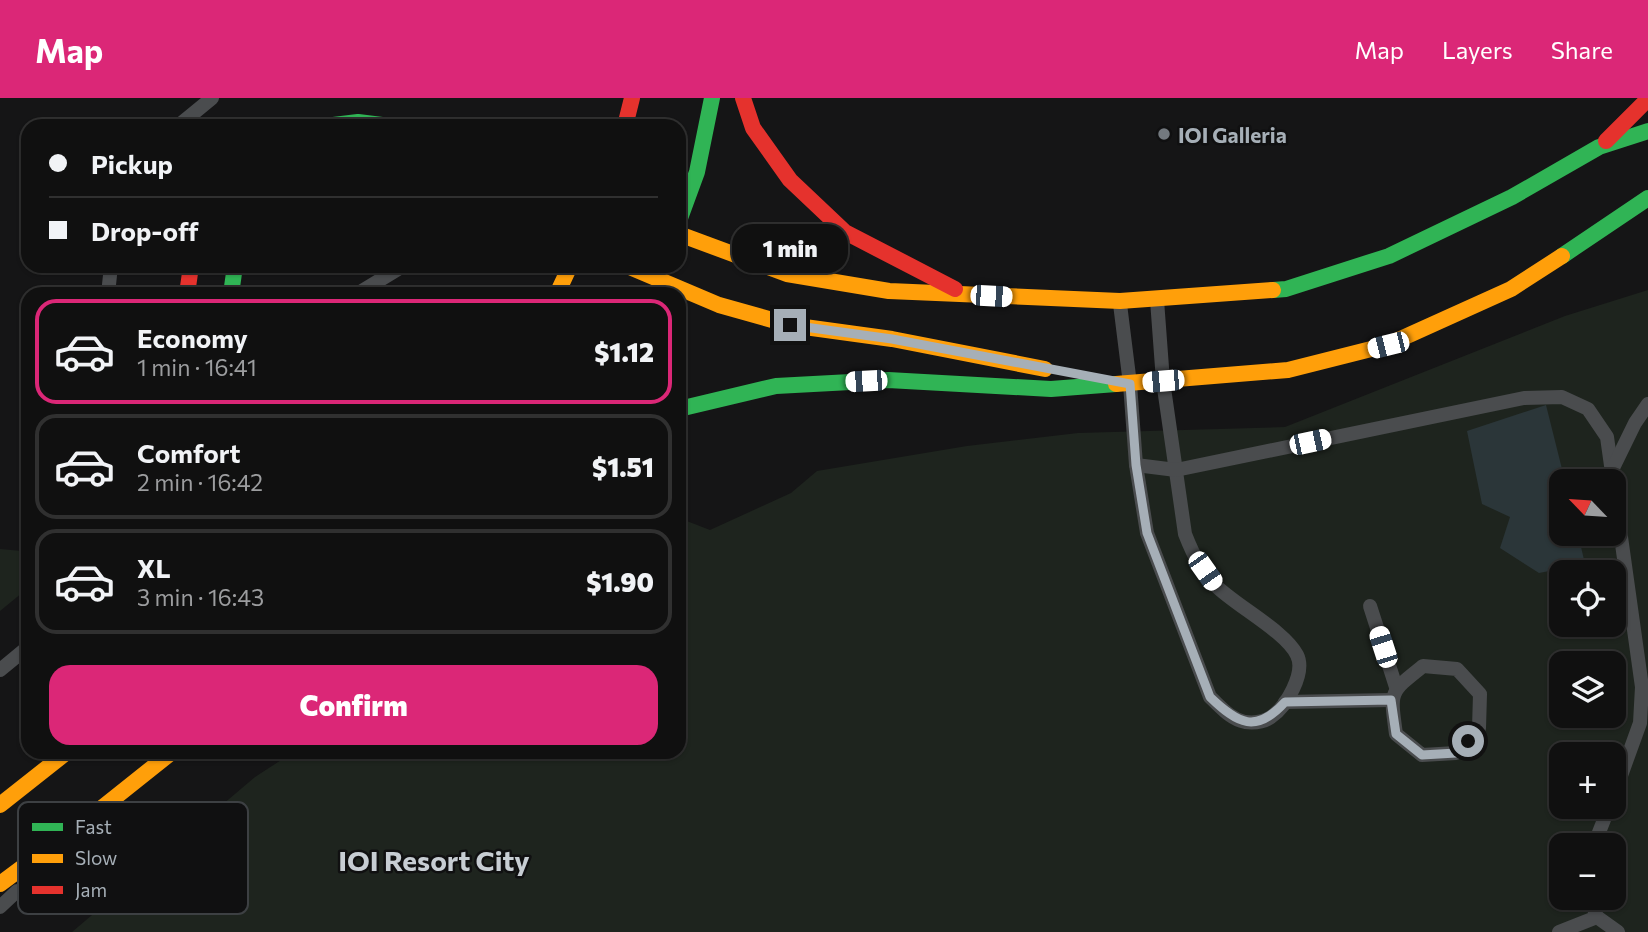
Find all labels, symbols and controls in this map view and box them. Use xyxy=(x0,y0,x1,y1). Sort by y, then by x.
text: Map xyxy=(35,29,103,70)
text: Map xyxy=(1355,35,1404,64)
text: Layers xyxy=(1442,35,1513,64)
text: Share xyxy=(1551,35,1613,64)
place label: IOI Galleria xyxy=(1178,122,1287,147)
marker: IOI Galleria xyxy=(1156,126,1172,142)
text: Pickup xyxy=(91,148,173,179)
text: Drop-off xyxy=(91,215,198,246)
callout: 1 min xyxy=(732,224,848,272)
text: 1 min xyxy=(762,234,818,262)
car xyxy=(970,284,1013,308)
route end xyxy=(774,309,806,341)
icon: car xyxy=(53,320,116,383)
text: Economy xyxy=(137,322,248,353)
car xyxy=(1366,330,1411,360)
text: $1.12 xyxy=(594,336,654,367)
text: 1 min · 16:41 xyxy=(137,353,257,381)
car xyxy=(845,369,888,393)
car xyxy=(1142,369,1185,393)
car xyxy=(1288,427,1333,457)
icon: car xyxy=(53,435,116,498)
text: Comfort xyxy=(137,437,240,468)
text: $1.51 xyxy=(592,451,654,482)
text: 2 min · 16:42 xyxy=(137,468,263,496)
north arrow xyxy=(1549,469,1626,546)
map controls xyxy=(1549,469,1626,910)
car xyxy=(1185,548,1226,594)
icon: car xyxy=(53,550,116,613)
text: XL xyxy=(137,552,171,583)
button: locate xyxy=(1549,560,1626,637)
text: $1.90 xyxy=(586,566,654,597)
text: 3 min · 16:43 xyxy=(137,583,264,611)
car xyxy=(1367,624,1400,670)
button: layers xyxy=(1549,651,1626,728)
button: Confirm xyxy=(49,665,658,745)
route start xyxy=(1452,725,1484,757)
button: + xyxy=(1549,742,1626,819)
legend xyxy=(18,802,248,914)
text: Fast xyxy=(75,815,112,838)
button: − xyxy=(1549,833,1626,910)
district label: IOI Resort City xyxy=(338,843,530,877)
text: Slow xyxy=(75,846,117,869)
text: Jam xyxy=(75,878,107,901)

